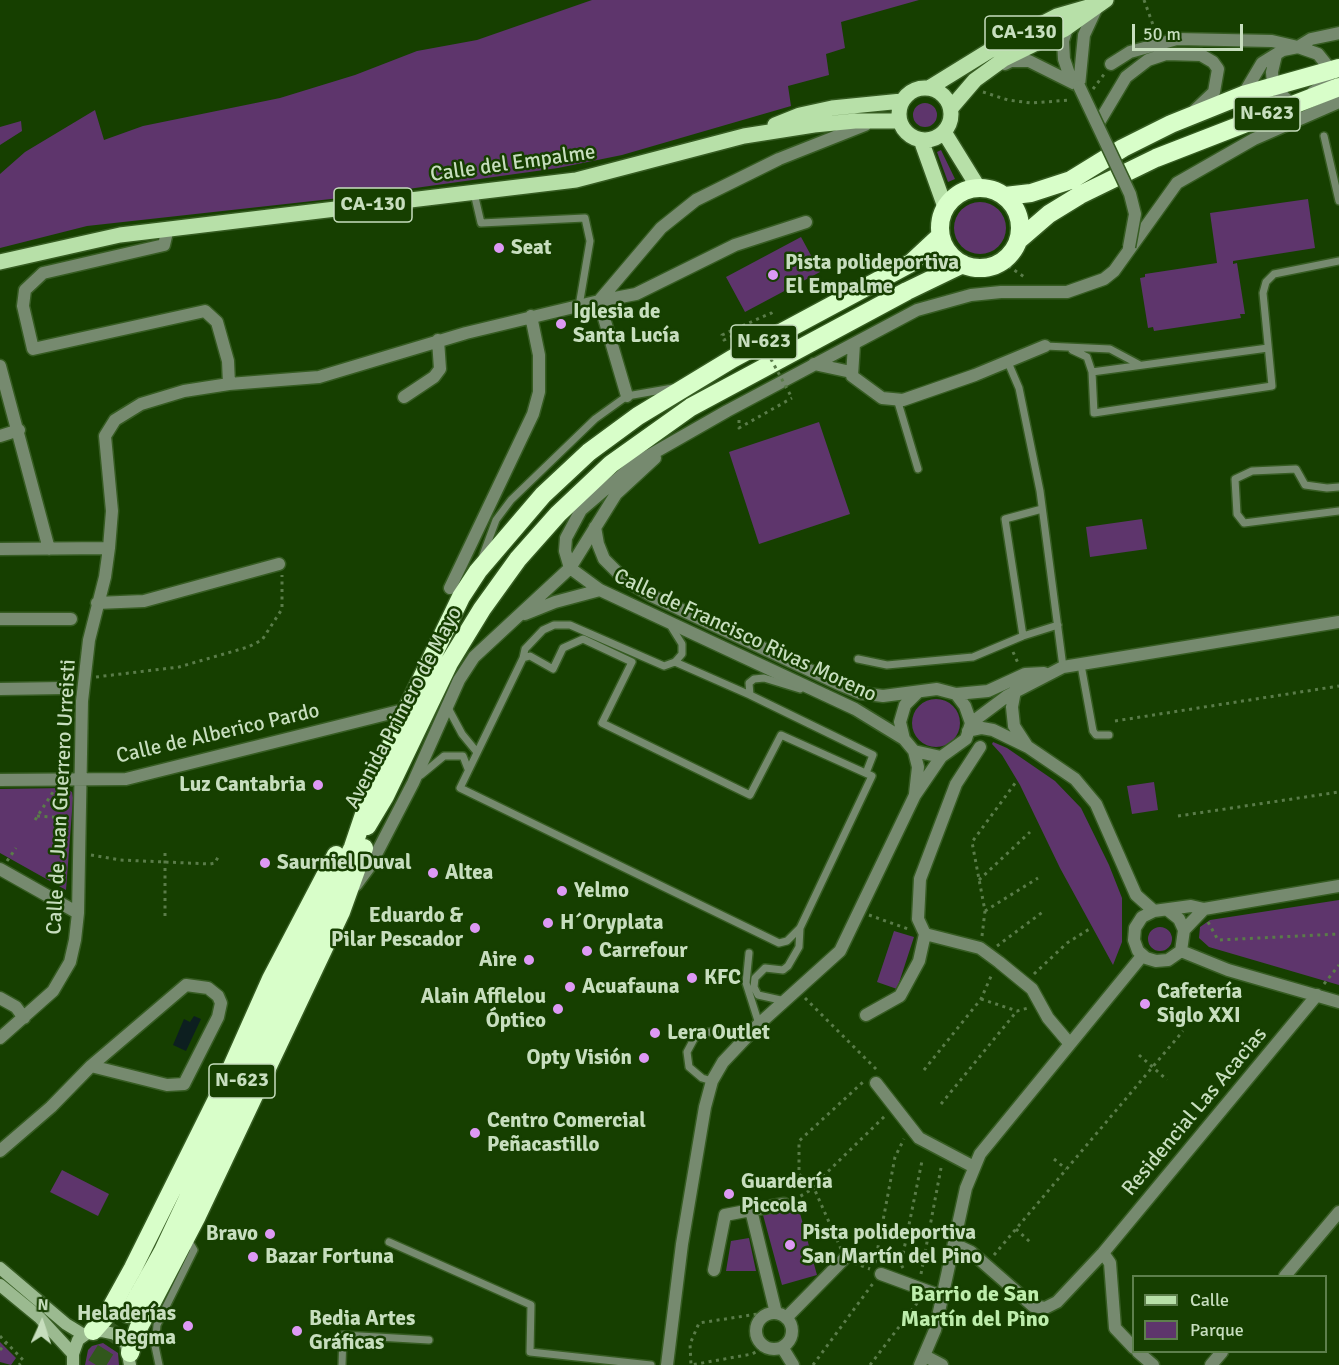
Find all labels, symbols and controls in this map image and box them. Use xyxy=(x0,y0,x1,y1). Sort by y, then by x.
scale bar xyxy=(1135,12,1246,50)
road number: CA-130 xyxy=(985,16,1063,50)
text: 50 m xyxy=(1143,23,1181,45)
road number: N-623 xyxy=(1234,97,1300,131)
street label: Calle del Empalme xyxy=(429,140,597,188)
road number: CA-130 xyxy=(334,188,412,222)
place label: Seat xyxy=(511,235,552,261)
marker: Seat xyxy=(492,241,506,255)
place label: Pista polideportiva El Empalme xyxy=(785,250,959,300)
marker: Pista polideportiva El Empalme xyxy=(766,268,780,282)
place label: Iglesia de Santa Lucía xyxy=(573,299,680,349)
marker: Iglesia de Santa Lucía xyxy=(554,317,568,331)
road number: N-623 xyxy=(731,325,797,359)
street label: Calle de Francisco Rivas Moreno xyxy=(610,564,880,708)
street label: Avenida Primero de Mayo xyxy=(340,603,468,813)
street label: Calle de Juan Guerrero Urreisti xyxy=(42,659,82,935)
street label: Calle de Alberico Pardo xyxy=(114,698,322,770)
place label: Luz Cantabria xyxy=(179,772,306,798)
marker: Luz Cantabria xyxy=(311,778,325,792)
place label: Saurniel Duval xyxy=(277,850,412,876)
marker: Saurniel Duval xyxy=(258,856,272,870)
place label: Altea xyxy=(445,860,493,886)
marker: Altea xyxy=(426,866,440,880)
place label: Yelmo xyxy=(574,878,629,904)
marker: Yelmo xyxy=(555,884,569,898)
place label: Eduardo & Pilar Pescador xyxy=(331,903,463,953)
place label: H´Oryplata xyxy=(560,910,663,936)
marker: H´Oryplata xyxy=(541,916,555,930)
marker: Eduardo & Pilar Pescador xyxy=(468,921,482,935)
place label: Carrefour xyxy=(599,938,688,964)
marker: Carrefour xyxy=(580,944,594,958)
place label: Aire xyxy=(479,947,517,973)
marker: Aire xyxy=(522,953,536,967)
place label: KFC xyxy=(704,965,741,991)
marker: KFC xyxy=(685,971,699,985)
place label: Acuafauna xyxy=(582,974,680,1000)
place label: Cafetería Siglo XXI xyxy=(1157,979,1242,1029)
marker: Acuafauna xyxy=(563,980,577,994)
place label: Alain Afflelou Óptico xyxy=(421,984,546,1034)
marker: Cafetería Siglo XXI xyxy=(1138,997,1152,1011)
marker: Alain Afflelou Óptico xyxy=(551,1002,565,1016)
place label: Lera Outlet xyxy=(667,1020,770,1046)
street label: Residencial Las Acacias xyxy=(1117,1023,1273,1201)
marker: Lera Outlet xyxy=(648,1026,662,1040)
place label: Opty Visión xyxy=(526,1045,632,1071)
marker: Opty Visión xyxy=(637,1051,651,1065)
road number: N-623 xyxy=(209,1064,275,1098)
place label: Centro Comercial Peñacastillo xyxy=(487,1108,646,1158)
marker: Centro Comercial Peñacastillo xyxy=(468,1126,482,1140)
place label: Guardería Piccola xyxy=(741,1169,833,1219)
marker: Guardería Piccola xyxy=(722,1187,736,1201)
place label: Pista polideportiva San Martín del Pino xyxy=(802,1220,982,1270)
place label: Bravo xyxy=(206,1221,258,1247)
marker: Bravo xyxy=(263,1227,277,1241)
marker: Pista polideportiva San Martín del Pino xyxy=(783,1238,797,1252)
place label: Bazar Fortuna xyxy=(265,1244,394,1270)
marker: Bazar Fortuna xyxy=(246,1250,260,1264)
legend xyxy=(1132,1275,1327,1353)
district label: Barrio de San Martín del Pino xyxy=(901,1282,1049,1334)
text: Calle xyxy=(1190,1289,1229,1311)
north arrow xyxy=(12,1293,72,1353)
text: N xyxy=(37,1295,49,1315)
place label: Heladerías Regma xyxy=(77,1301,176,1351)
place label: Bedia Artes Gráficas xyxy=(309,1306,415,1356)
marker: Heladerías Regma xyxy=(181,1319,195,1333)
text: Parque xyxy=(1190,1319,1244,1341)
marker: Bedia Artes Gráficas xyxy=(290,1324,304,1338)

